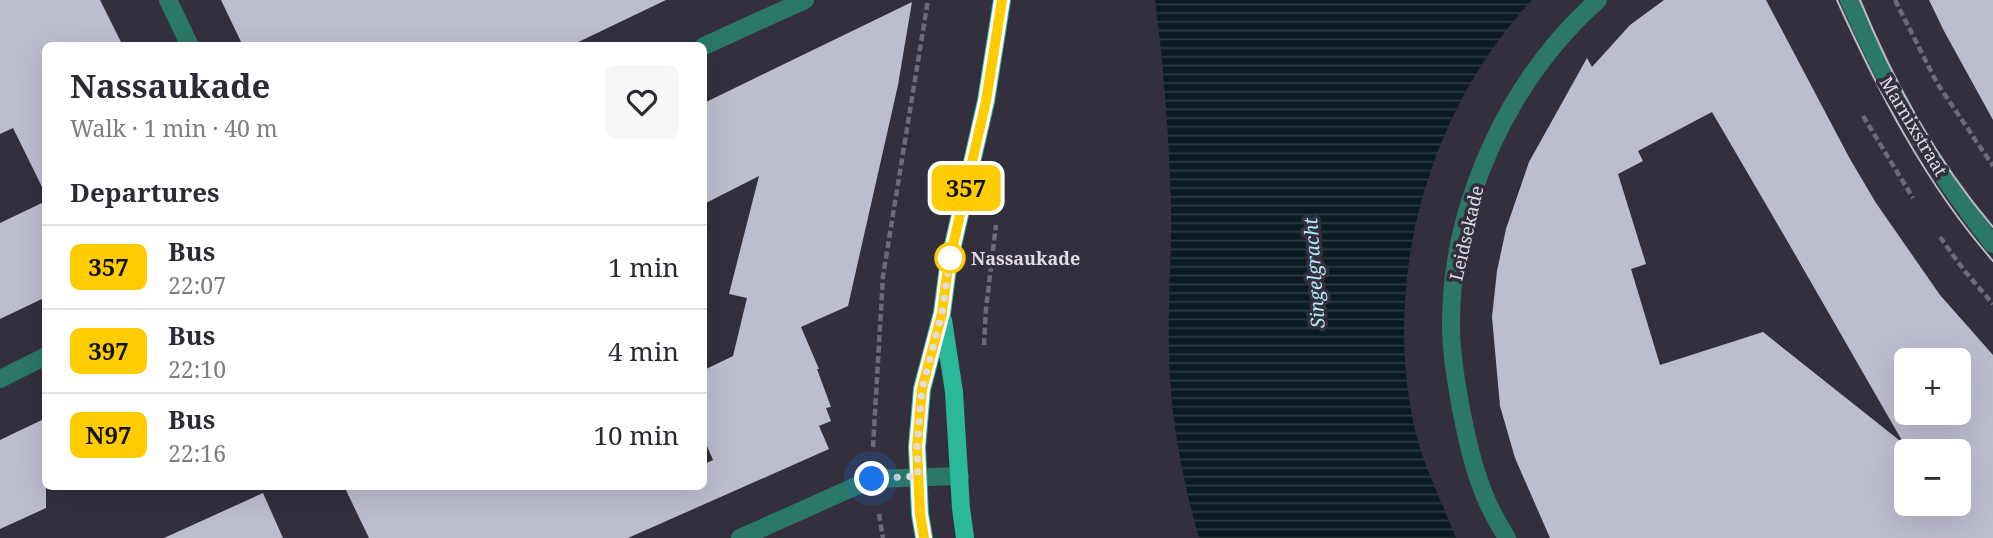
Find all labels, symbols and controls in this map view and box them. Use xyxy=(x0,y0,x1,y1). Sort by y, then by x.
text: Nassaukade xyxy=(70,63,270,108)
button: heart xyxy=(605,65,679,139)
street label: Marnixstraat xyxy=(1875,72,1953,180)
text: Walk · 1 min · 40 m xyxy=(70,112,278,144)
line badge: 357 xyxy=(926,165,1006,211)
text: 357 xyxy=(946,171,986,204)
text: Departures xyxy=(70,174,220,210)
street label: Leidsekade xyxy=(1443,183,1489,283)
water label: Singelgracht xyxy=(1297,216,1331,329)
text: Bus xyxy=(168,233,215,269)
marker: Nassaukade xyxy=(935,243,965,273)
place label: Nassaukade xyxy=(971,246,1080,270)
text: 1 min xyxy=(608,249,679,285)
text: 357 xyxy=(88,250,129,283)
text: 22:07 xyxy=(168,269,226,301)
text: Bus xyxy=(168,317,215,353)
text: 4 min xyxy=(608,333,679,369)
text: 397 xyxy=(88,334,129,367)
map controls xyxy=(1894,348,1971,516)
button: + xyxy=(1894,348,1971,425)
text: 22:10 xyxy=(168,353,226,385)
text: Bus xyxy=(168,401,215,437)
text: 10 min xyxy=(594,417,679,453)
text: N97 xyxy=(85,418,132,451)
text: 22:16 xyxy=(168,437,226,469)
button: − xyxy=(1894,439,1971,516)
your location xyxy=(854,461,889,496)

